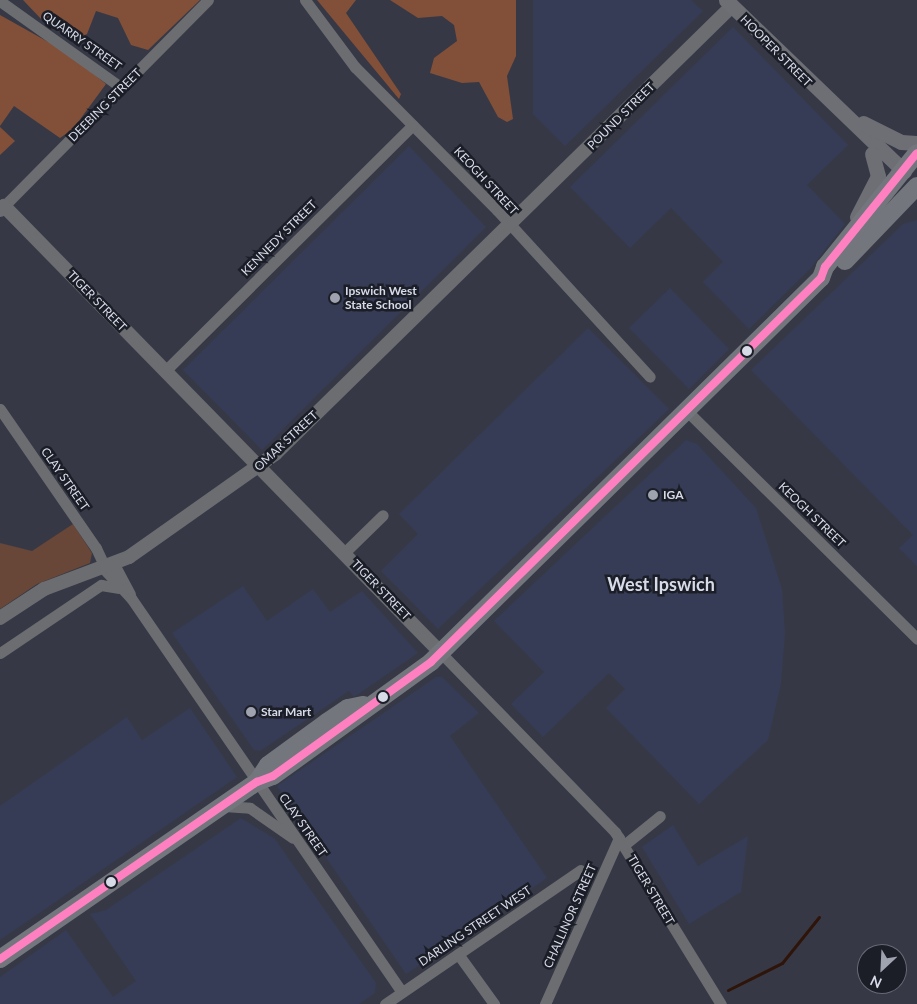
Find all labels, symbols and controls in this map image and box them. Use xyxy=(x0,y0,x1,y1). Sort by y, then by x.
street label: QUARRY STREET xyxy=(39,8,125,74)
street label: HOOPER STREET xyxy=(737,12,815,90)
street label: DEEBING STREET xyxy=(66,66,144,144)
street label: POUND STREET xyxy=(584,79,658,153)
street label: KEOGH STREET xyxy=(451,144,521,218)
street label: KENNEDY STREET xyxy=(238,197,320,279)
street label: TIGER STREET xyxy=(64,268,130,334)
place label: Ipswich West State School xyxy=(345,284,417,312)
marker: Ipswich West State School xyxy=(329,292,341,304)
unlabelled marker xyxy=(742,346,752,356)
street label: OMAR STREET xyxy=(251,408,321,474)
street label: CLAY STREET xyxy=(38,445,92,513)
street label: KEOGH STREET xyxy=(776,479,848,551)
place label: IGA xyxy=(663,488,684,502)
marker: IGA xyxy=(647,489,659,501)
street label: TIGER STREET xyxy=(348,557,414,623)
district label: West Ipswich xyxy=(607,573,715,595)
unlabelled marker xyxy=(378,692,388,702)
place label: Star Mart xyxy=(261,705,311,719)
marker: Star Mart xyxy=(245,706,257,718)
street label: CLAY STREET xyxy=(276,791,330,859)
street label: TIGER STREET xyxy=(625,853,677,927)
street label: CHALLINOR STREET xyxy=(541,862,599,970)
unlabelled marker xyxy=(106,877,116,887)
street label: DARLING STREET WEST xyxy=(416,883,534,969)
north arrow xyxy=(857,944,907,994)
text: N xyxy=(867,972,884,992)

